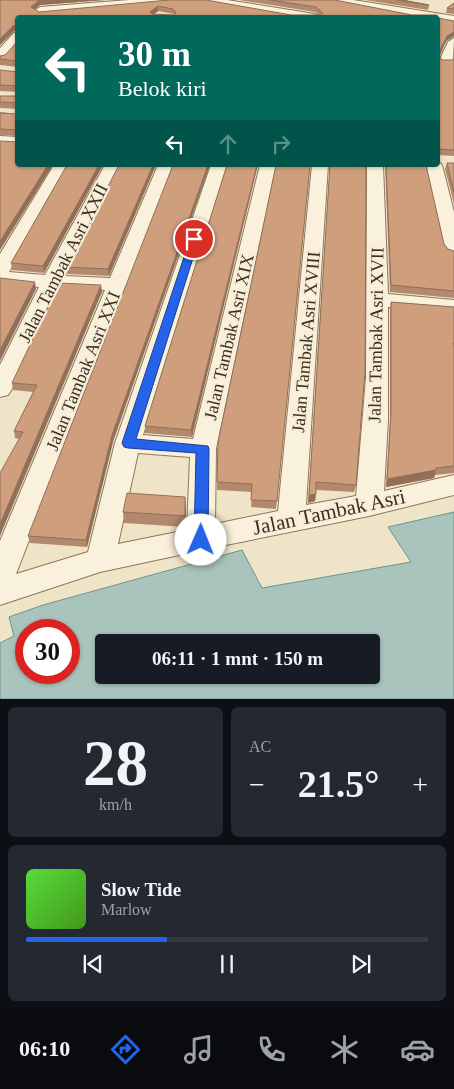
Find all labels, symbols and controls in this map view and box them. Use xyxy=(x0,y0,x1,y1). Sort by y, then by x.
icon: left xyxy=(35,35,100,100)
text: 30 m xyxy=(118,35,191,74)
text: Belok kiri xyxy=(118,76,207,101)
icon: left xyxy=(161,130,189,158)
icon: ahead xyxy=(214,130,242,158)
icon: right xyxy=(267,130,295,158)
street label: Jalan Tambak Asri XXII xyxy=(14,180,112,346)
pin xyxy=(173,218,215,260)
icon: arrive xyxy=(180,225,208,253)
street label: Jalan Tambak Asri XVII xyxy=(364,247,388,423)
street label: Jalan Tambak Asri XVIII xyxy=(288,251,324,433)
street label: Jalan Tambak Asri XIX xyxy=(200,252,258,422)
street label: Jalan Tambak Asri XXI xyxy=(42,288,124,453)
street label: Jalan Tambak Asri xyxy=(250,484,408,540)
position arrow xyxy=(174,513,226,565)
speed limit sign: 30 xyxy=(15,619,80,684)
text: 06:11 · 1 mnt · 150 m xyxy=(152,648,323,669)
text: 28 xyxy=(83,727,148,799)
text: AC xyxy=(249,738,271,755)
text: 21.5° xyxy=(298,763,379,805)
text: − xyxy=(249,769,265,800)
text: + xyxy=(412,769,428,800)
text: km/h xyxy=(99,796,132,813)
text: Slow Tide xyxy=(101,879,181,900)
text: Marlow xyxy=(101,901,152,918)
icon: previous xyxy=(79,950,107,978)
icon: pause xyxy=(213,950,241,978)
icon: next xyxy=(347,950,375,978)
icon: directions xyxy=(108,1032,143,1067)
icon: music xyxy=(181,1032,216,1067)
icon: phone xyxy=(254,1032,289,1067)
icon: climate xyxy=(327,1032,362,1067)
icon: car xyxy=(400,1032,435,1067)
text: 06:10 xyxy=(19,1036,70,1061)

